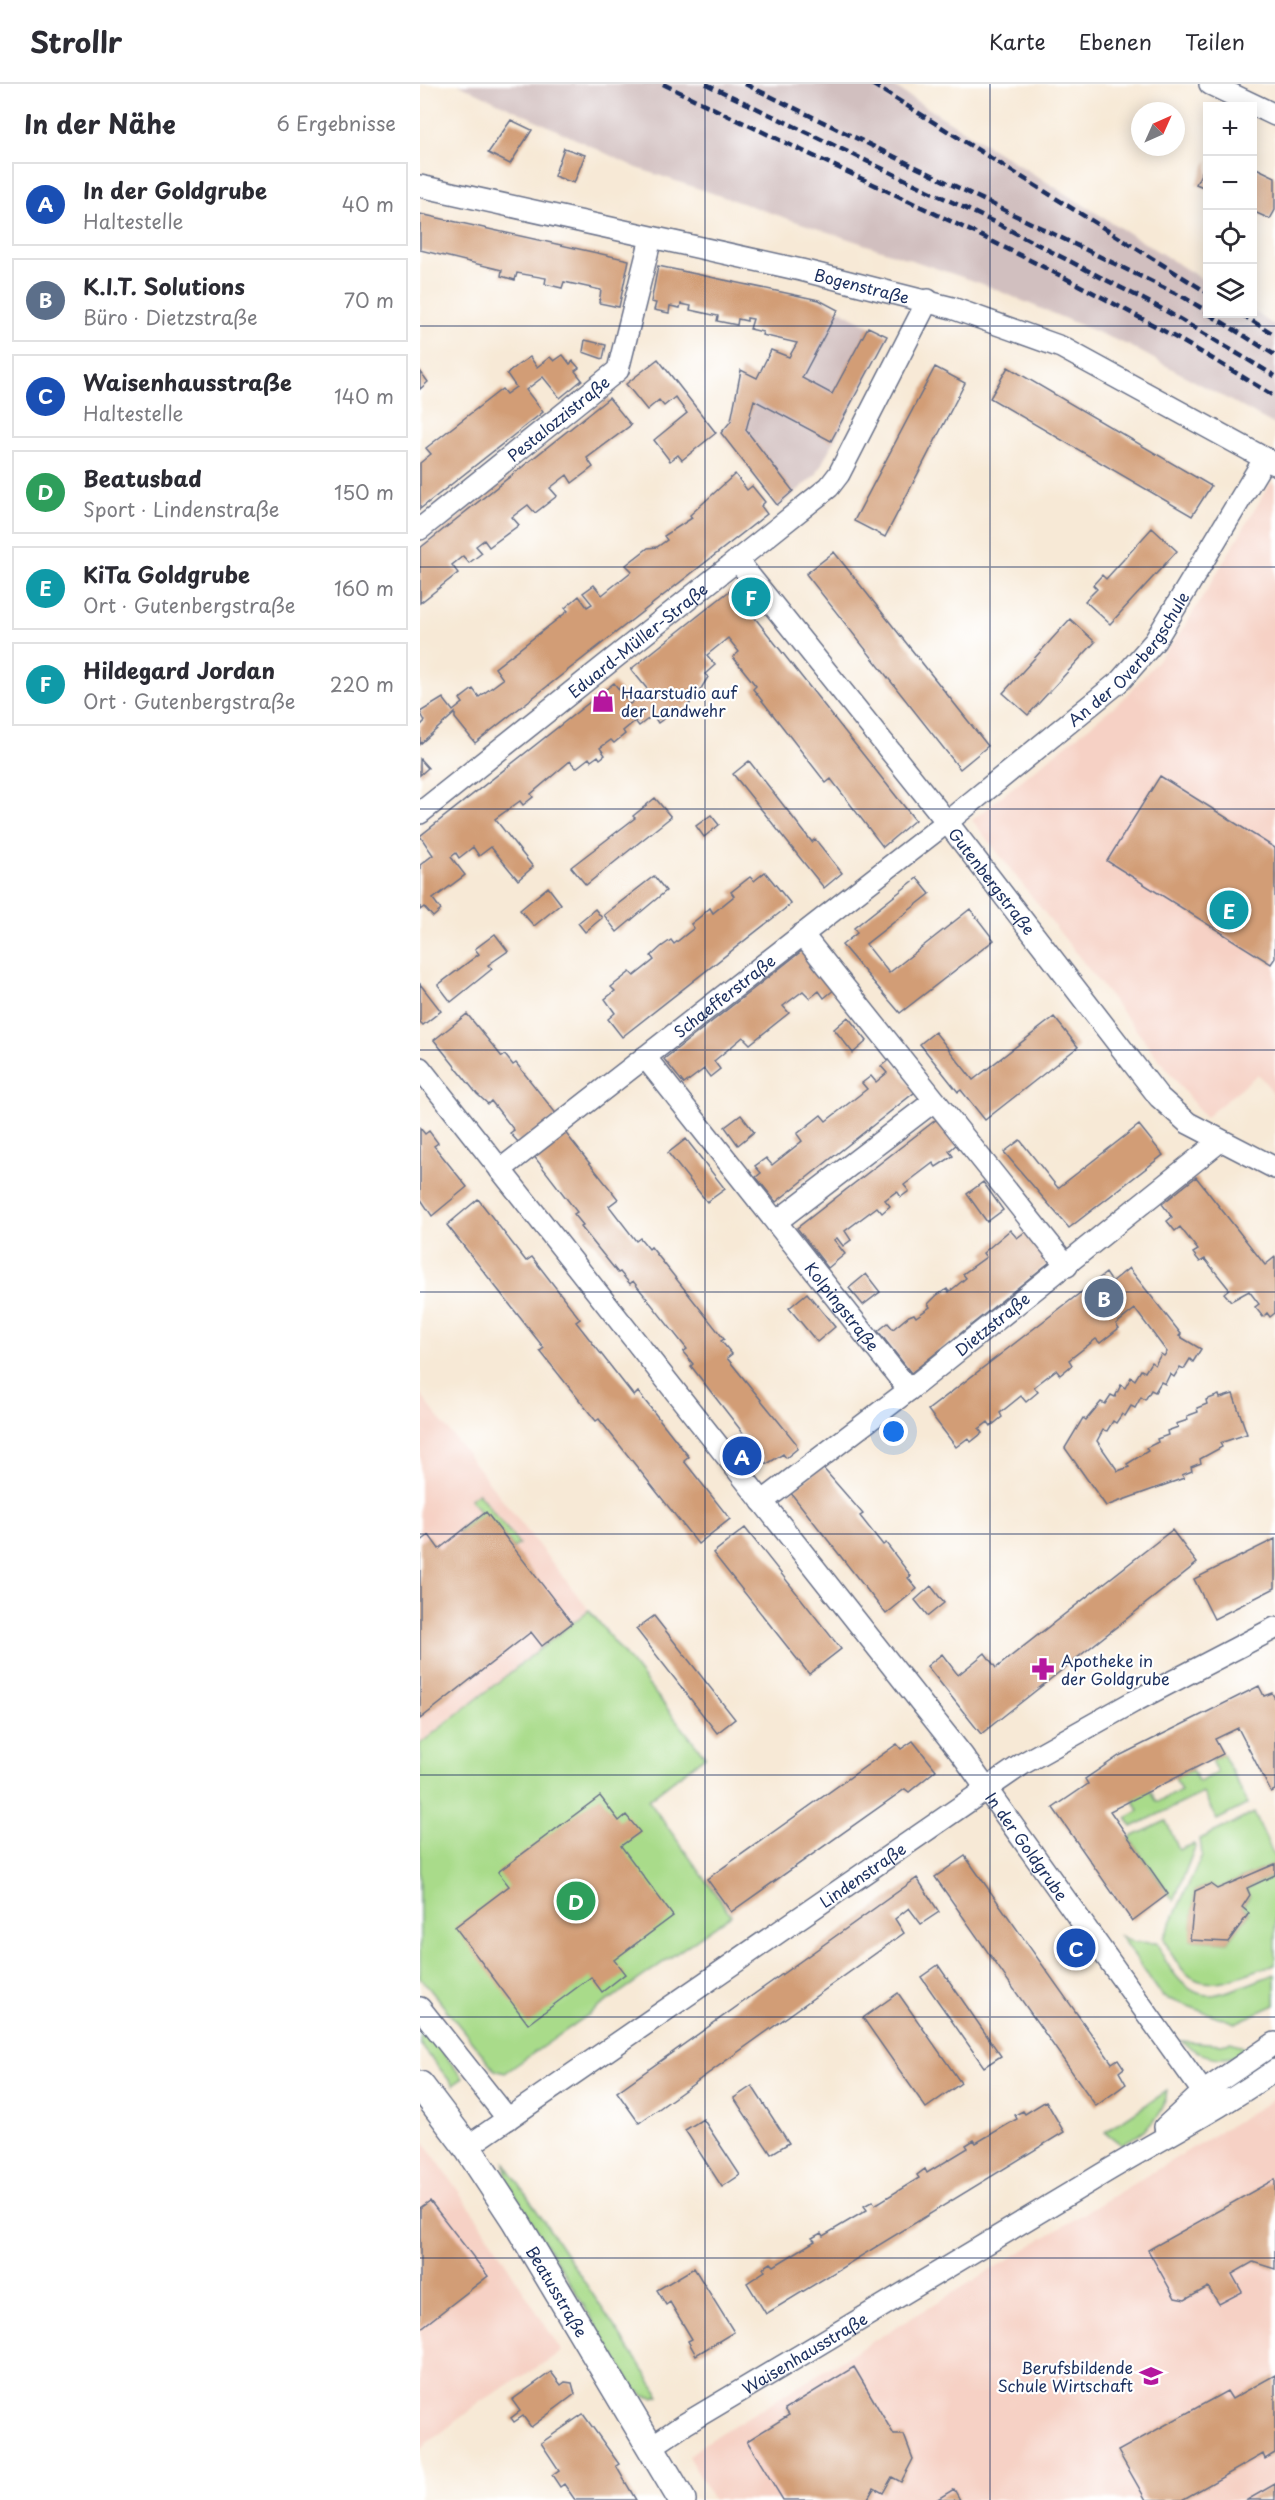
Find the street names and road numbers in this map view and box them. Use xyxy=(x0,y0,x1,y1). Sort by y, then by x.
street label: Bogenstraße xyxy=(812,262,912,309)
street label: Pestalozzistraße xyxy=(502,370,614,467)
street label: Eduard-Müller-Straße xyxy=(562,577,712,703)
street label: An der Overbergschule xyxy=(1062,586,1194,731)
street label: Gutenbergstraße xyxy=(943,822,1041,939)
street label: Schaefferstraße xyxy=(668,948,780,1043)
street label: Kolpingstraße xyxy=(800,1256,885,1356)
street label: Dietzstraße xyxy=(949,1286,1034,1361)
street label: In der Goldgrube xyxy=(980,1787,1074,1905)
street label: Lindenstraße xyxy=(814,1836,910,1913)
street label: Beatusstraße xyxy=(521,2241,594,2341)
street label: Waisenhausstraße xyxy=(737,2306,872,2400)

